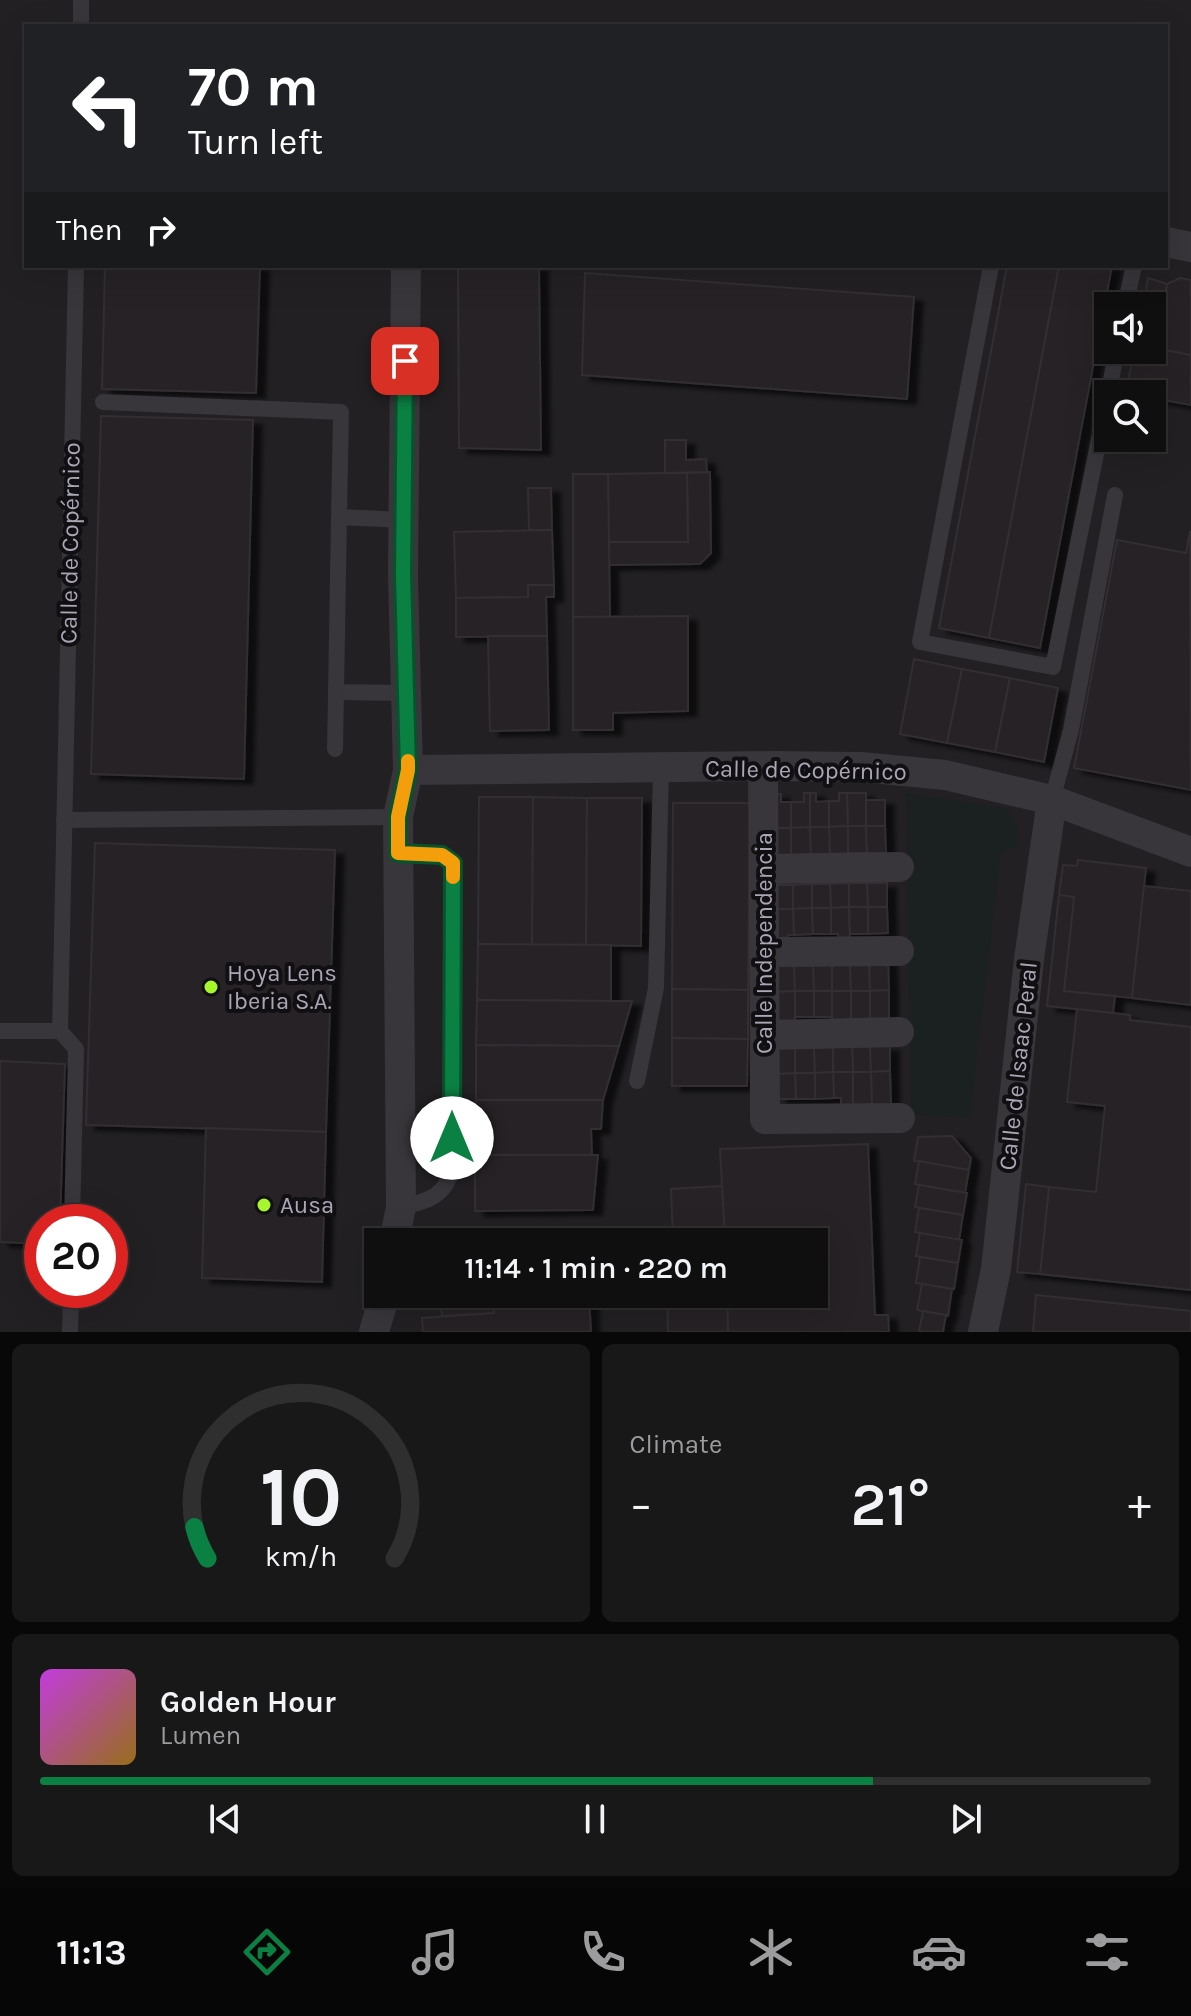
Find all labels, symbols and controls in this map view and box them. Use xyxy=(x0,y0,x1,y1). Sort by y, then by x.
text: 70 m xyxy=(188,54,319,119)
icon: left xyxy=(56,56,160,160)
text: Turn left xyxy=(188,121,323,163)
icon: right xyxy=(139,208,183,252)
text: Then xyxy=(56,212,123,248)
map controls xyxy=(1094,292,1166,452)
button: sound xyxy=(1094,292,1166,364)
pin xyxy=(371,327,439,395)
icon: arrive xyxy=(383,339,427,383)
button: search xyxy=(1094,380,1166,452)
street label: Calle de Copérnico xyxy=(54,442,86,644)
street label: Calle de Copérnico xyxy=(705,754,907,786)
street label: Calle Independencia xyxy=(750,832,778,1054)
place label: Hoya Lens Iberia S.A. xyxy=(227,959,337,1015)
street label: Calle de Isaac Peral xyxy=(993,960,1043,1172)
marker: Hoya Lens Iberia S.A. xyxy=(202,978,220,996)
position arrow xyxy=(410,1096,494,1180)
place label: Ausa xyxy=(280,1191,334,1219)
marker: Ausa xyxy=(255,1196,273,1214)
speed limit sign: 20 xyxy=(24,1204,128,1308)
text: 11:14 · 1 min · 220 m xyxy=(464,1250,728,1286)
text: Climate xyxy=(630,1429,722,1460)
text: 10 xyxy=(260,1449,342,1546)
text: 21° xyxy=(851,1470,930,1540)
text: − xyxy=(630,1479,653,1530)
text: + xyxy=(1128,1479,1151,1530)
text: km/h xyxy=(265,1540,337,1573)
text: Golden Hour xyxy=(160,1684,336,1720)
text: Lumen xyxy=(160,1720,241,1751)
icon: previous xyxy=(203,1797,247,1841)
icon: pause xyxy=(573,1797,617,1841)
icon: next xyxy=(944,1797,988,1841)
icon: directions xyxy=(239,1924,295,1980)
icon: music xyxy=(407,1924,463,1980)
icon: phone xyxy=(575,1924,631,1980)
icon: climate xyxy=(743,1924,799,1980)
icon: car xyxy=(911,1924,967,1980)
icon: filters xyxy=(1079,1924,1135,1980)
text: 11:13 xyxy=(56,1931,127,1973)

